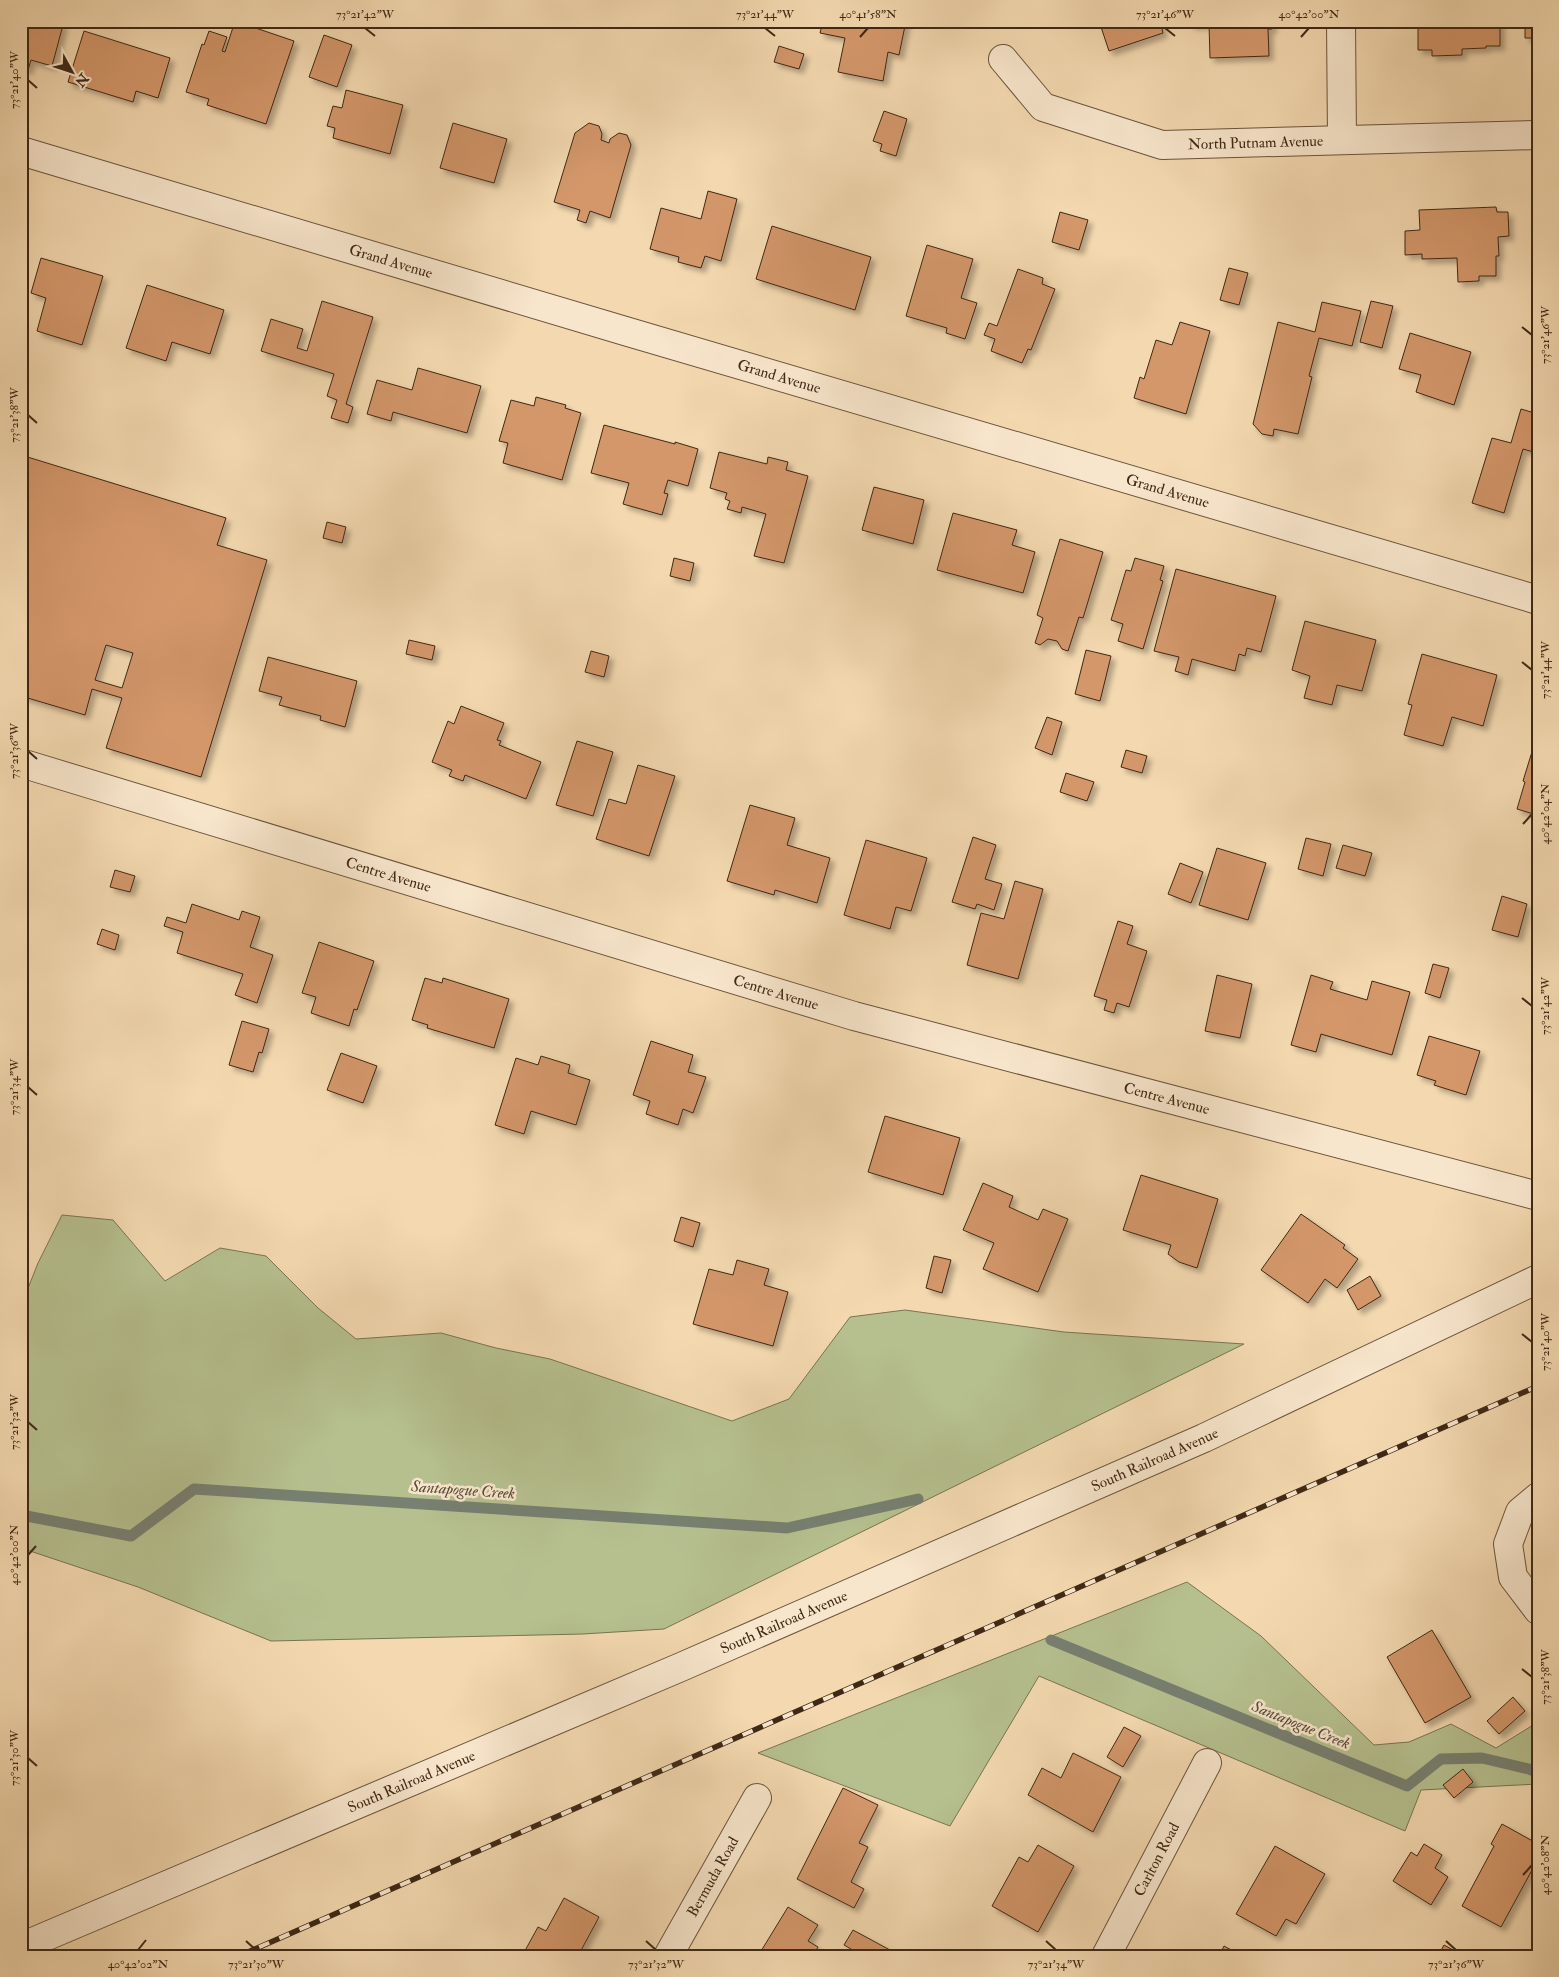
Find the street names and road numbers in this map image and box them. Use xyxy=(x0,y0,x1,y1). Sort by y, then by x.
street label: North Putnam Avenue xyxy=(1188,131,1323,154)
street label: Grand Avenue xyxy=(347,240,435,283)
street label: Grand Avenue xyxy=(735,355,823,398)
street label: Grand Avenue xyxy=(1124,470,1212,512)
street label: Centre Avenue xyxy=(343,853,433,897)
street label: Centre Avenue xyxy=(731,970,821,1014)
street label: Centre Avenue xyxy=(1122,1078,1212,1119)
street label: South Railroad Avenue xyxy=(1088,1423,1221,1496)
street label: South Railroad Avenue xyxy=(717,1586,850,1658)
street label: South Railroad Avenue xyxy=(345,1746,478,1817)
street label: Carlton Road xyxy=(1129,1819,1184,1900)
street label: Bermuda Road xyxy=(683,1833,743,1920)

